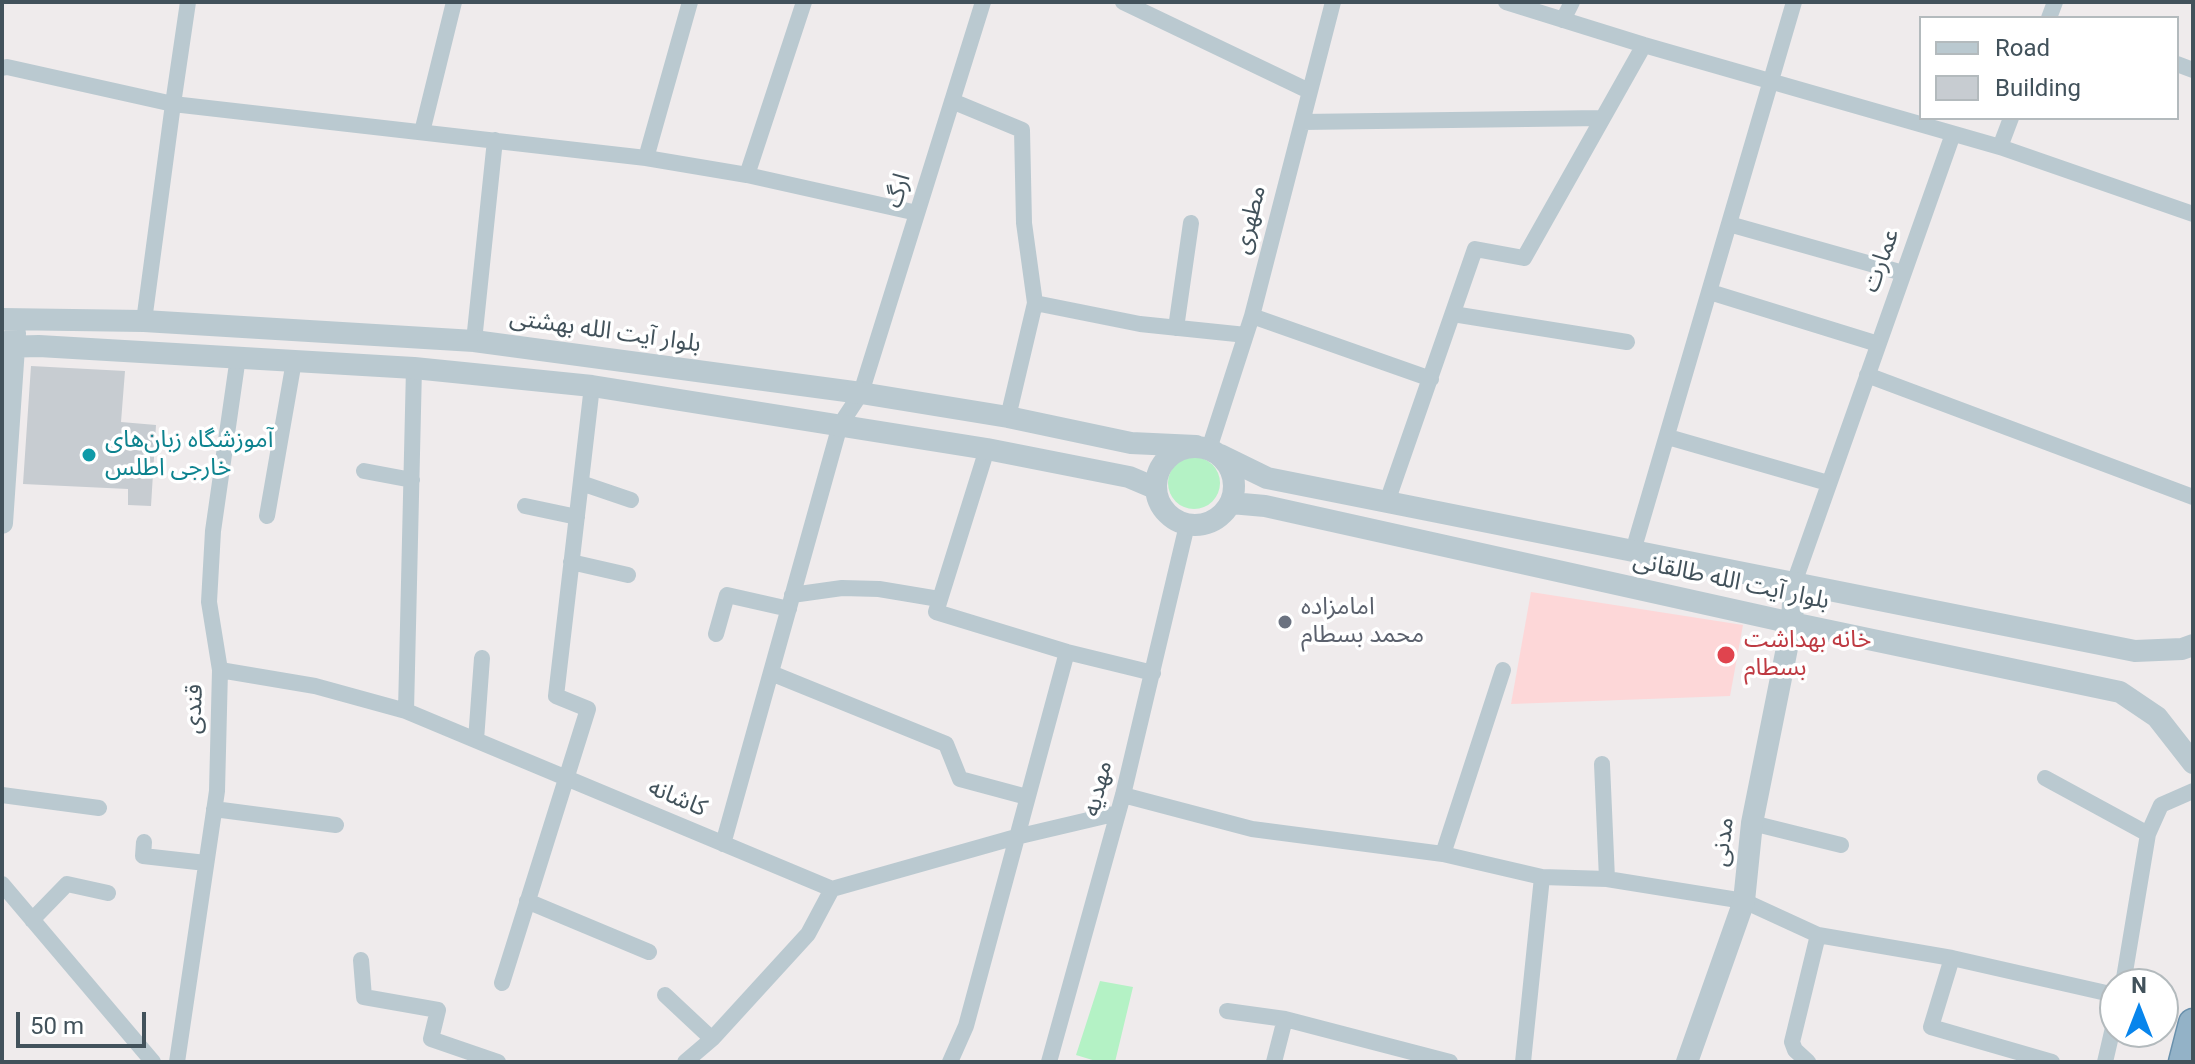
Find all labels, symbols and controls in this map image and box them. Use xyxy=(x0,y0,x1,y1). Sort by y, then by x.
legend xyxy=(1919,16,2179,120)
text: Road xyxy=(1995,34,2050,62)
text: Building xyxy=(1995,74,2081,102)
street label: ارگ xyxy=(880,170,918,212)
street label: مطهری xyxy=(1229,183,1273,257)
street label: عمارت xyxy=(1857,225,1907,297)
street label: بلوار آیت الله بهشتی xyxy=(508,304,702,360)
place label: آموزشگاه زبان‌های خارجی اطلس xyxy=(105,427,273,483)
marker: آموزشگاه زبان‌های خارجی اطلس xyxy=(80,446,98,464)
street label: بلوار آیت الله طالقانی xyxy=(1630,547,1832,617)
place label: امامزاده محمد بسطام xyxy=(1301,594,1424,650)
marker: امامزاده محمد بسطام xyxy=(1276,613,1294,631)
place label: خانه بهداشت بسطام xyxy=(1744,627,1871,683)
marker: خانه بهداشت بسطام xyxy=(1715,644,1737,666)
street label: قندی xyxy=(180,684,210,734)
street label: مهدیه xyxy=(1078,758,1120,820)
street label: کاشانه xyxy=(643,774,711,824)
street label: مدنی xyxy=(1707,816,1741,868)
north arrow xyxy=(2099,968,2179,1048)
text: N xyxy=(2131,973,2147,998)
scale bar xyxy=(20,996,150,1046)
text: 50 m xyxy=(30,1012,84,1040)

